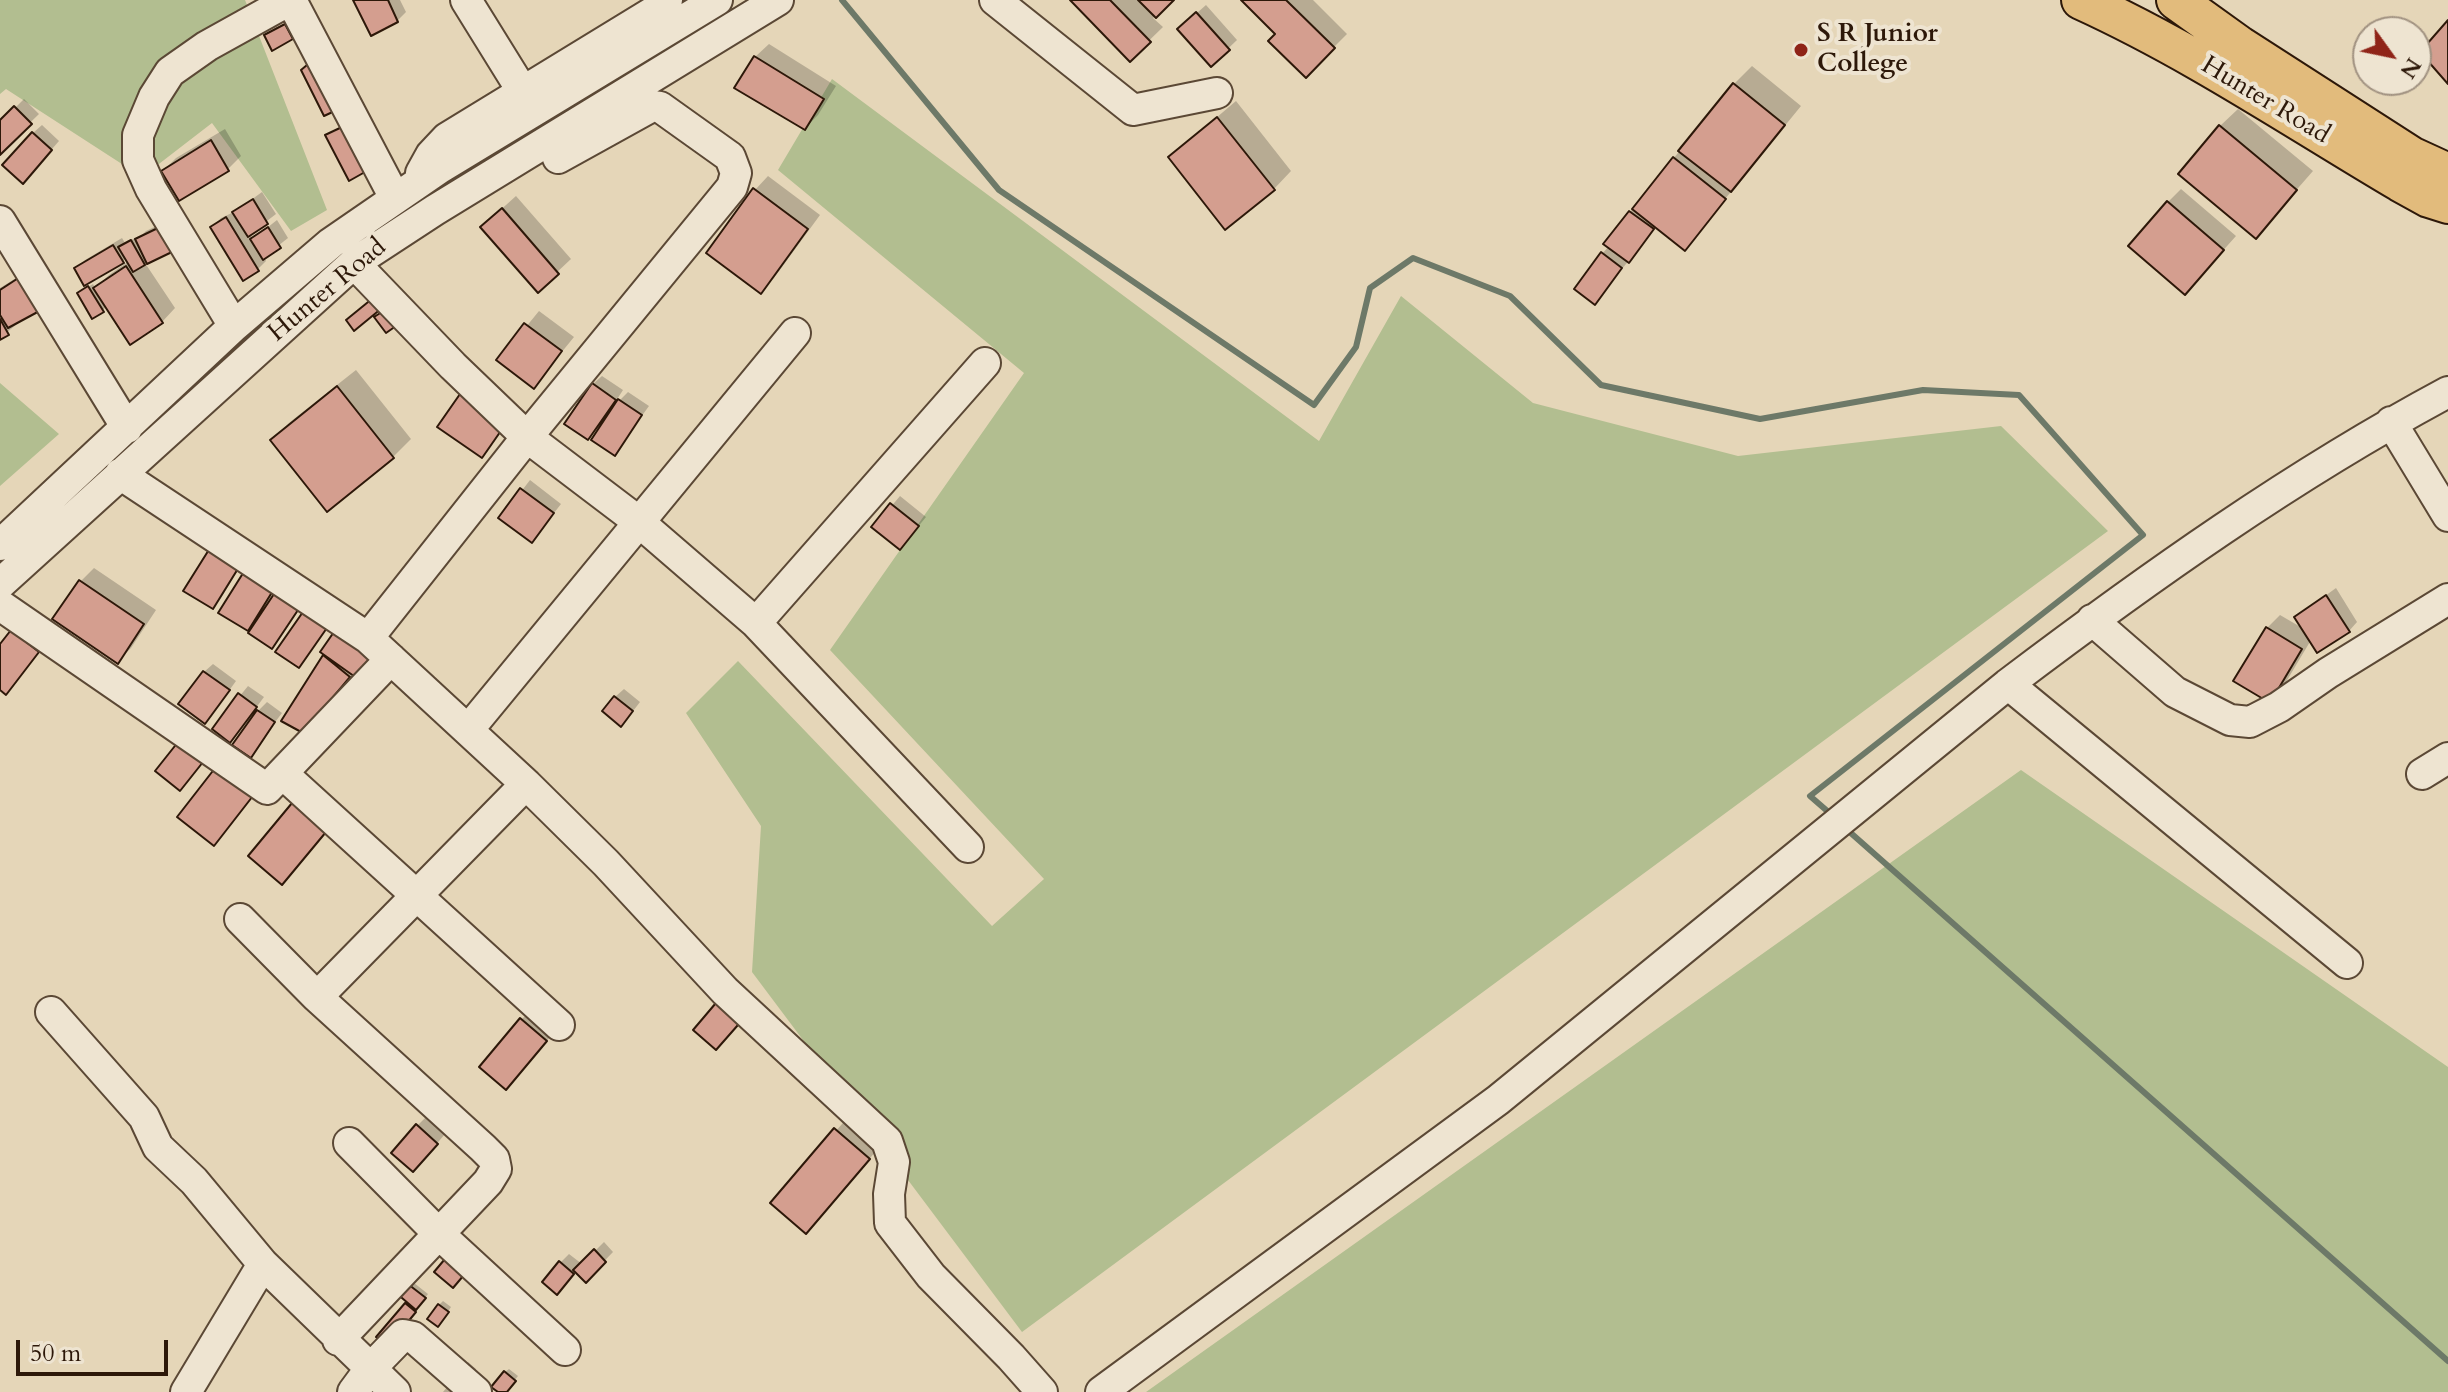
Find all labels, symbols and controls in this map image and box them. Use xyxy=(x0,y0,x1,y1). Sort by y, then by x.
north arrow xyxy=(2352,16,2432,96)
place label: S R Junior College xyxy=(1817,19,1938,80)
marker: S R Junior College xyxy=(1792,41,1810,59)
street label: Hunter Road xyxy=(2195,50,2335,152)
text: N xyxy=(2393,52,2428,84)
street label: Hunter Road xyxy=(263,233,393,349)
scale bar xyxy=(20,1324,172,1374)
text: 50 m xyxy=(30,1337,81,1370)

